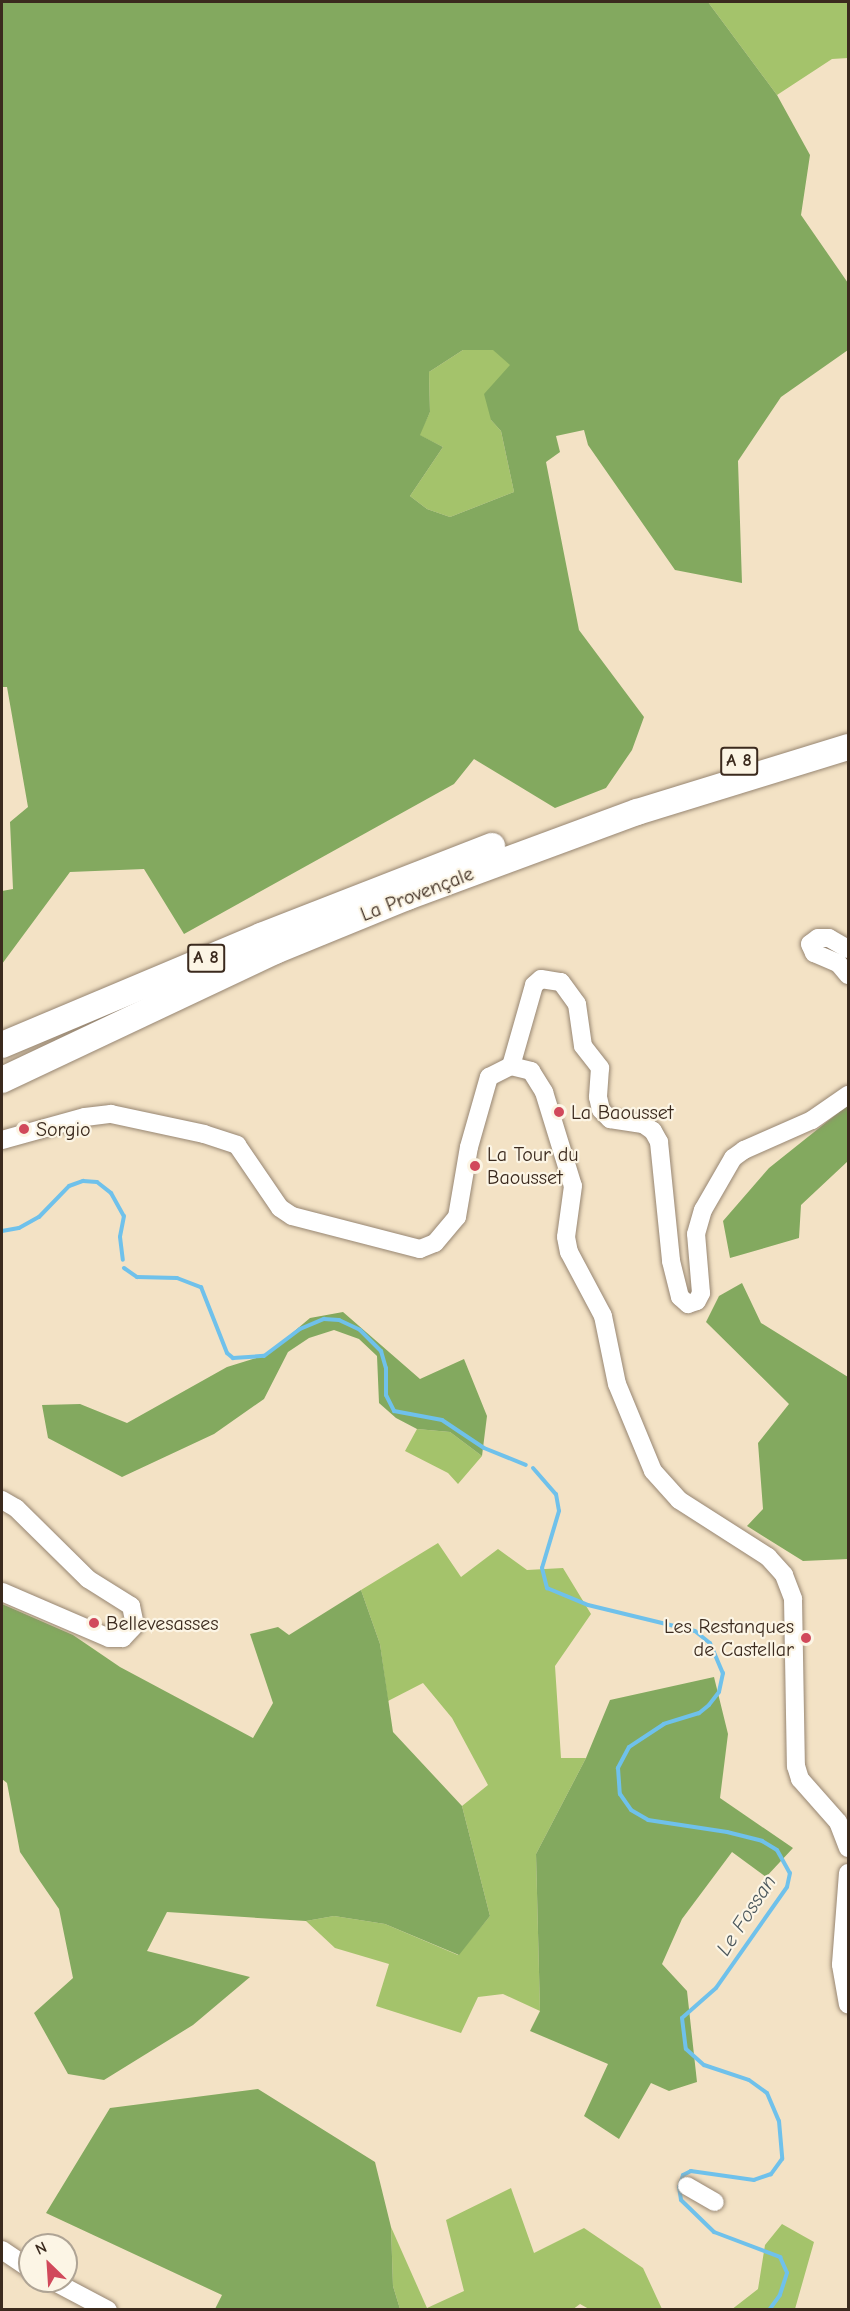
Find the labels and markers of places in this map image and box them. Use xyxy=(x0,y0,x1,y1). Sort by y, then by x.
place label: La Baousset xyxy=(571,1100,673,1124)
marker: La Baousset xyxy=(552,1105,566,1119)
place label: Sorgio xyxy=(36,1117,91,1141)
marker: Sorgio xyxy=(17,1122,31,1136)
place label: La Tour du Baousset xyxy=(487,1142,578,1189)
marker: La Tour du Baousset xyxy=(468,1159,482,1173)
place label: Bellevesasses xyxy=(106,1611,219,1635)
place label: Les Restanques de Castellar xyxy=(664,1614,794,1661)
marker: Bellevesasses xyxy=(87,1616,101,1630)
marker: Les Restanques de Castellar xyxy=(799,1631,813,1645)

